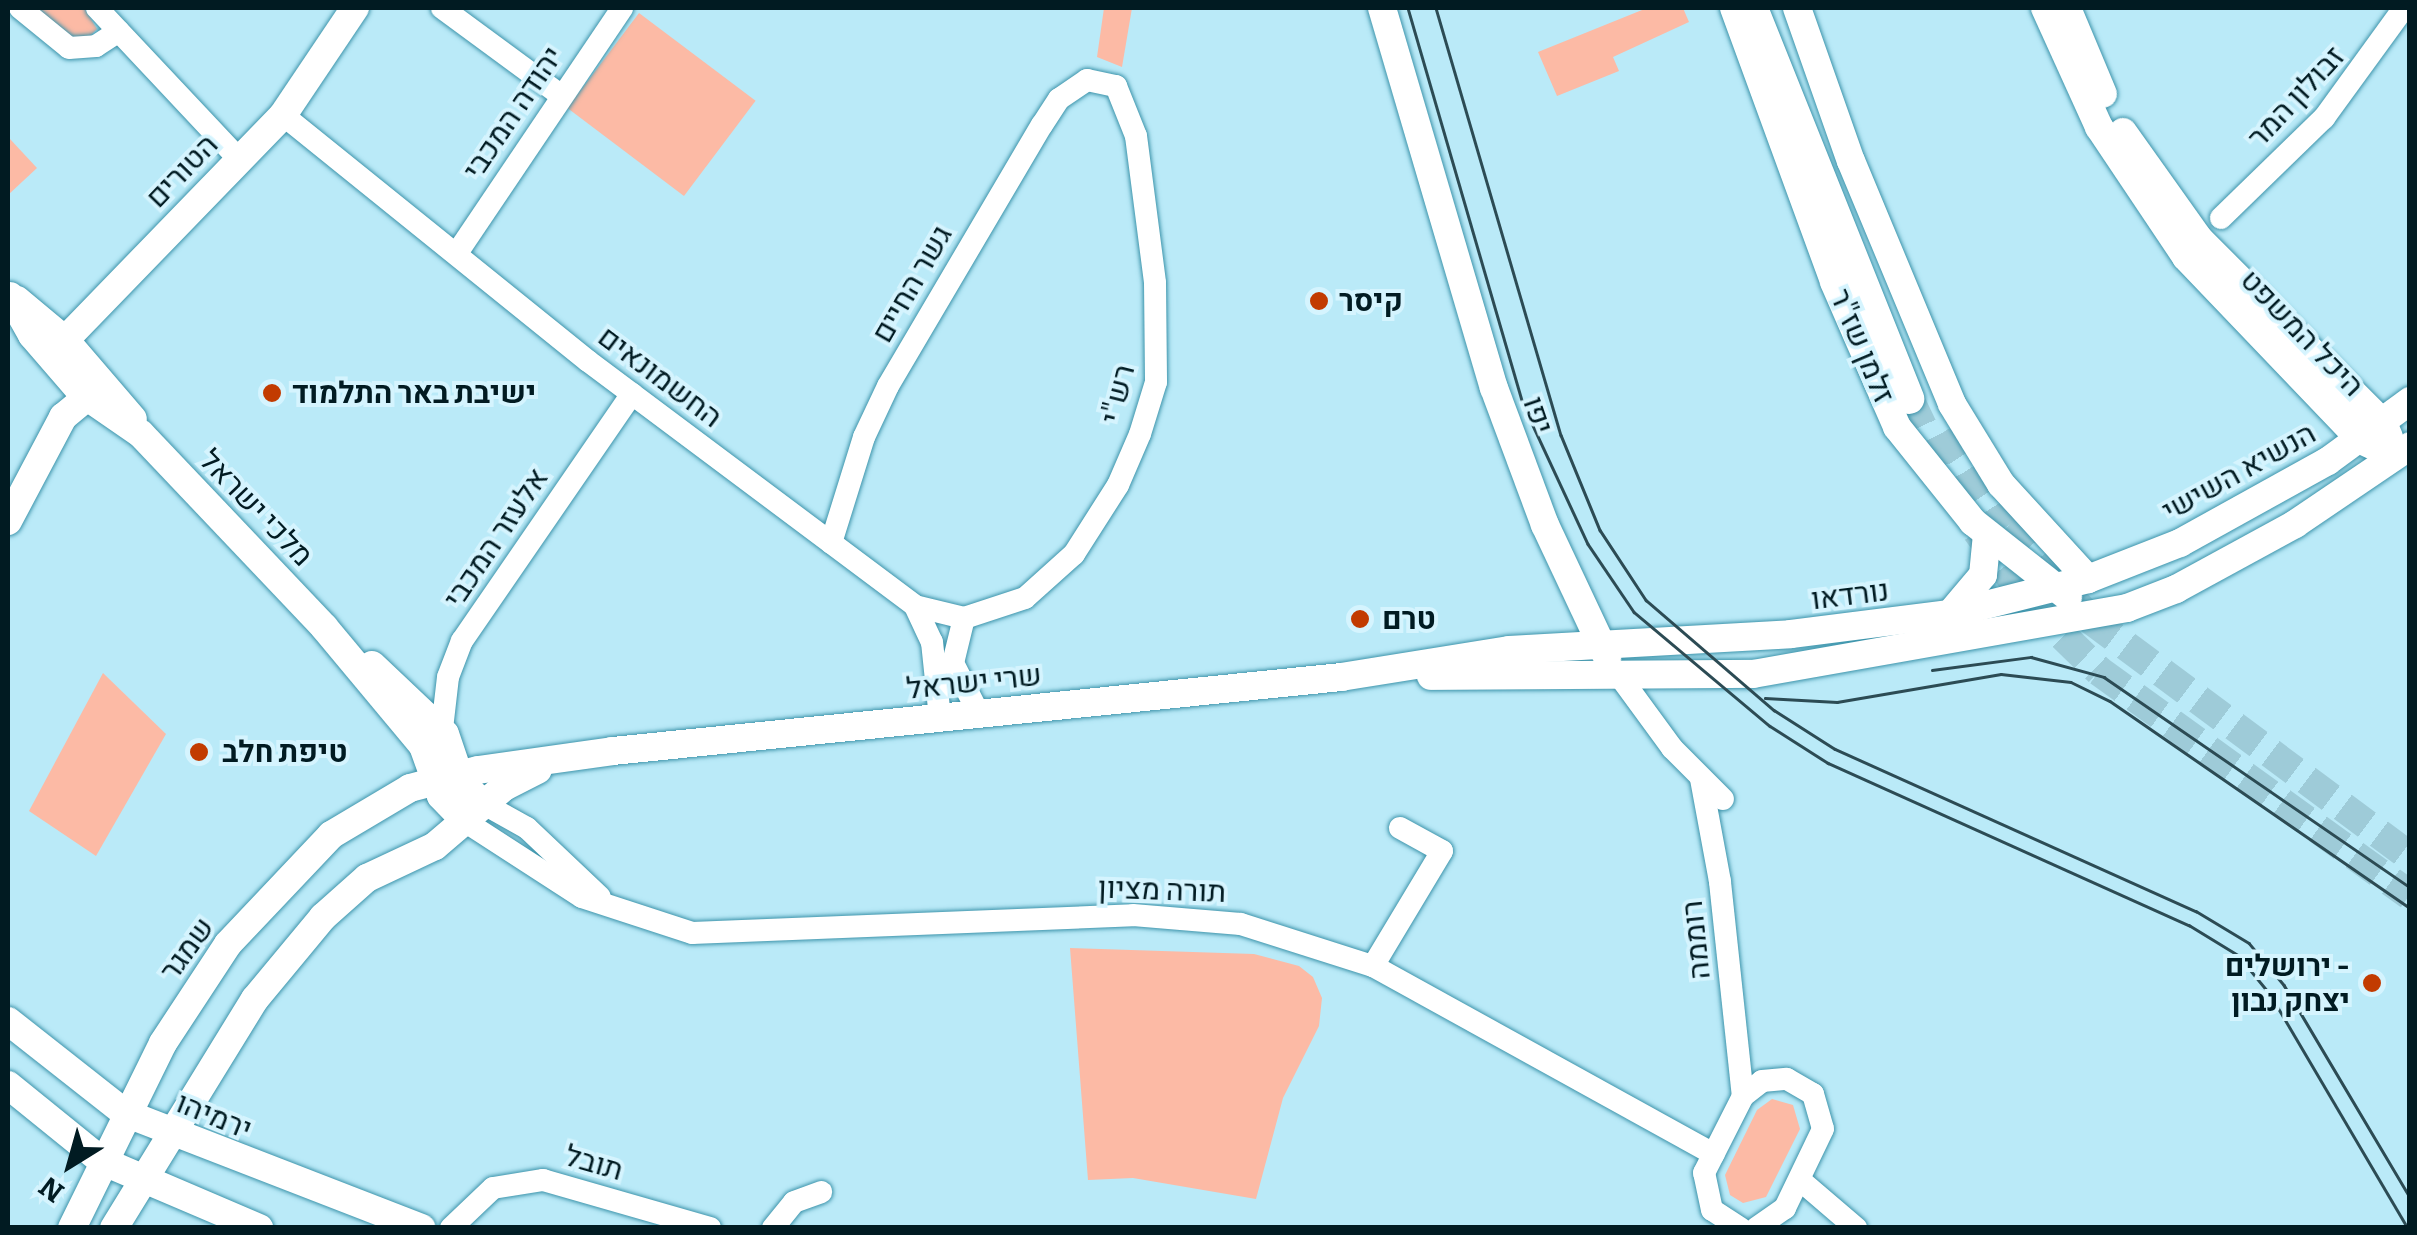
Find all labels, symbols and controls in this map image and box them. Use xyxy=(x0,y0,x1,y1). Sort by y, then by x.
street label: זבולון המר xyxy=(2240,39,2352,155)
street label: יהודה המכבי xyxy=(455,40,571,186)
street label: הטורים xyxy=(139,127,225,215)
street label: גשר החיים xyxy=(864,219,960,349)
street label: היכל המשפט xyxy=(2233,262,2371,404)
place label: קיסר xyxy=(1339,283,1403,319)
street label: זלמן שז"ר xyxy=(1822,284,1902,408)
marker: קיסר xyxy=(1308,290,1330,312)
street label: החשמונאים xyxy=(591,319,729,435)
street label: רש"י xyxy=(1093,361,1143,427)
place label: ישיבת באר התלמוד xyxy=(292,375,536,411)
marker: ישיבת באר התלמוד xyxy=(261,382,283,404)
street label: יפו xyxy=(1515,392,1561,438)
street label: הנשיא השישי xyxy=(2156,415,2322,529)
street label: מלכי ישראל xyxy=(192,442,320,574)
street label: אלעזר המכבי xyxy=(436,461,556,615)
street label: נורדאו xyxy=(1809,572,1891,618)
place label: טרם xyxy=(1382,601,1436,637)
marker: טרם xyxy=(1347,606,1373,632)
street label: שרי ישראל xyxy=(905,657,1043,707)
place label: טיפת חלב xyxy=(222,734,347,770)
marker: טיפת חלב xyxy=(186,739,212,765)
street label: תורה מציון xyxy=(1097,870,1227,910)
street label: רוממה xyxy=(1674,899,1718,981)
street label: שמגר xyxy=(152,910,222,988)
place label: ירושלים - יצחק נבון xyxy=(2225,948,2350,1018)
marker: ירושלים - יצחק נבון xyxy=(2359,970,2385,996)
street label: ירמיהו xyxy=(171,1085,257,1147)
north arrow xyxy=(20,1115,120,1215)
street label: תובל xyxy=(561,1138,627,1188)
text: N xyxy=(33,1170,70,1209)

